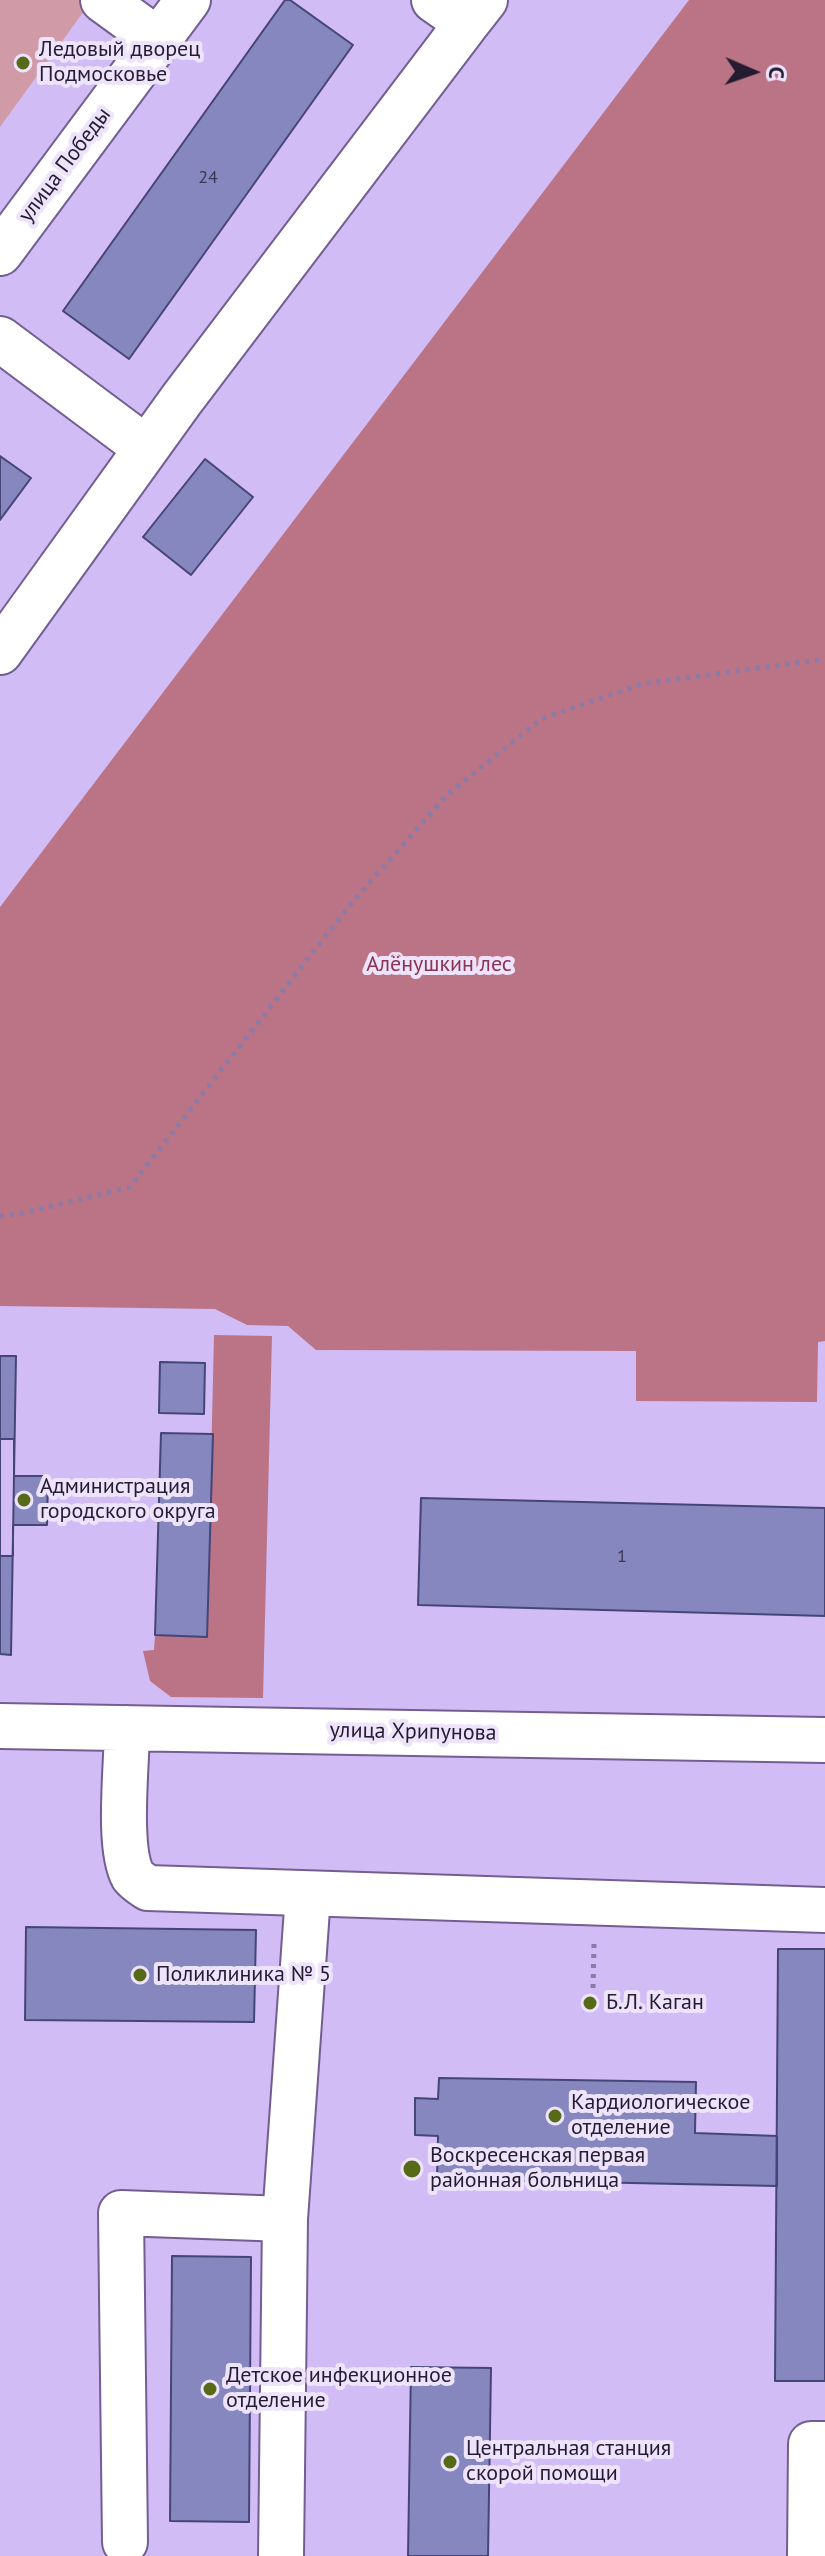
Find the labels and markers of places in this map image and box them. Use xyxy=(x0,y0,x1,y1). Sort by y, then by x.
place label: Ледовый дворец Подмосковье xyxy=(39,37,200,88)
marker: Ледовый дворец Подмосковье xyxy=(14,54,32,72)
place label: Администрация городского округа xyxy=(40,1474,216,1526)
marker: Администрация городского округа xyxy=(15,1491,33,1509)
place label: Поликлиника № 5 xyxy=(156,1962,331,1988)
marker: Поликлиника № 5 xyxy=(131,1966,149,1984)
place label: Б.Л. Каган xyxy=(606,1990,704,2016)
marker: Б.Л. Каган xyxy=(581,1994,599,2012)
place label: Кардиологическое отделение xyxy=(571,2090,751,2142)
marker: Кардиологическое отделение xyxy=(546,2107,564,2125)
place label: Воскресенская первая районная больница xyxy=(430,2143,645,2194)
marker: Воскресенская первая районная больница xyxy=(401,2158,423,2180)
place label: Детское инфекционное отделение xyxy=(226,2363,452,2414)
marker: Детское инфекционное отделение xyxy=(201,2380,219,2398)
place label: Центральная станция скорой помощи xyxy=(466,2436,671,2488)
marker: Центральная станция скорой помощи xyxy=(441,2453,459,2471)

